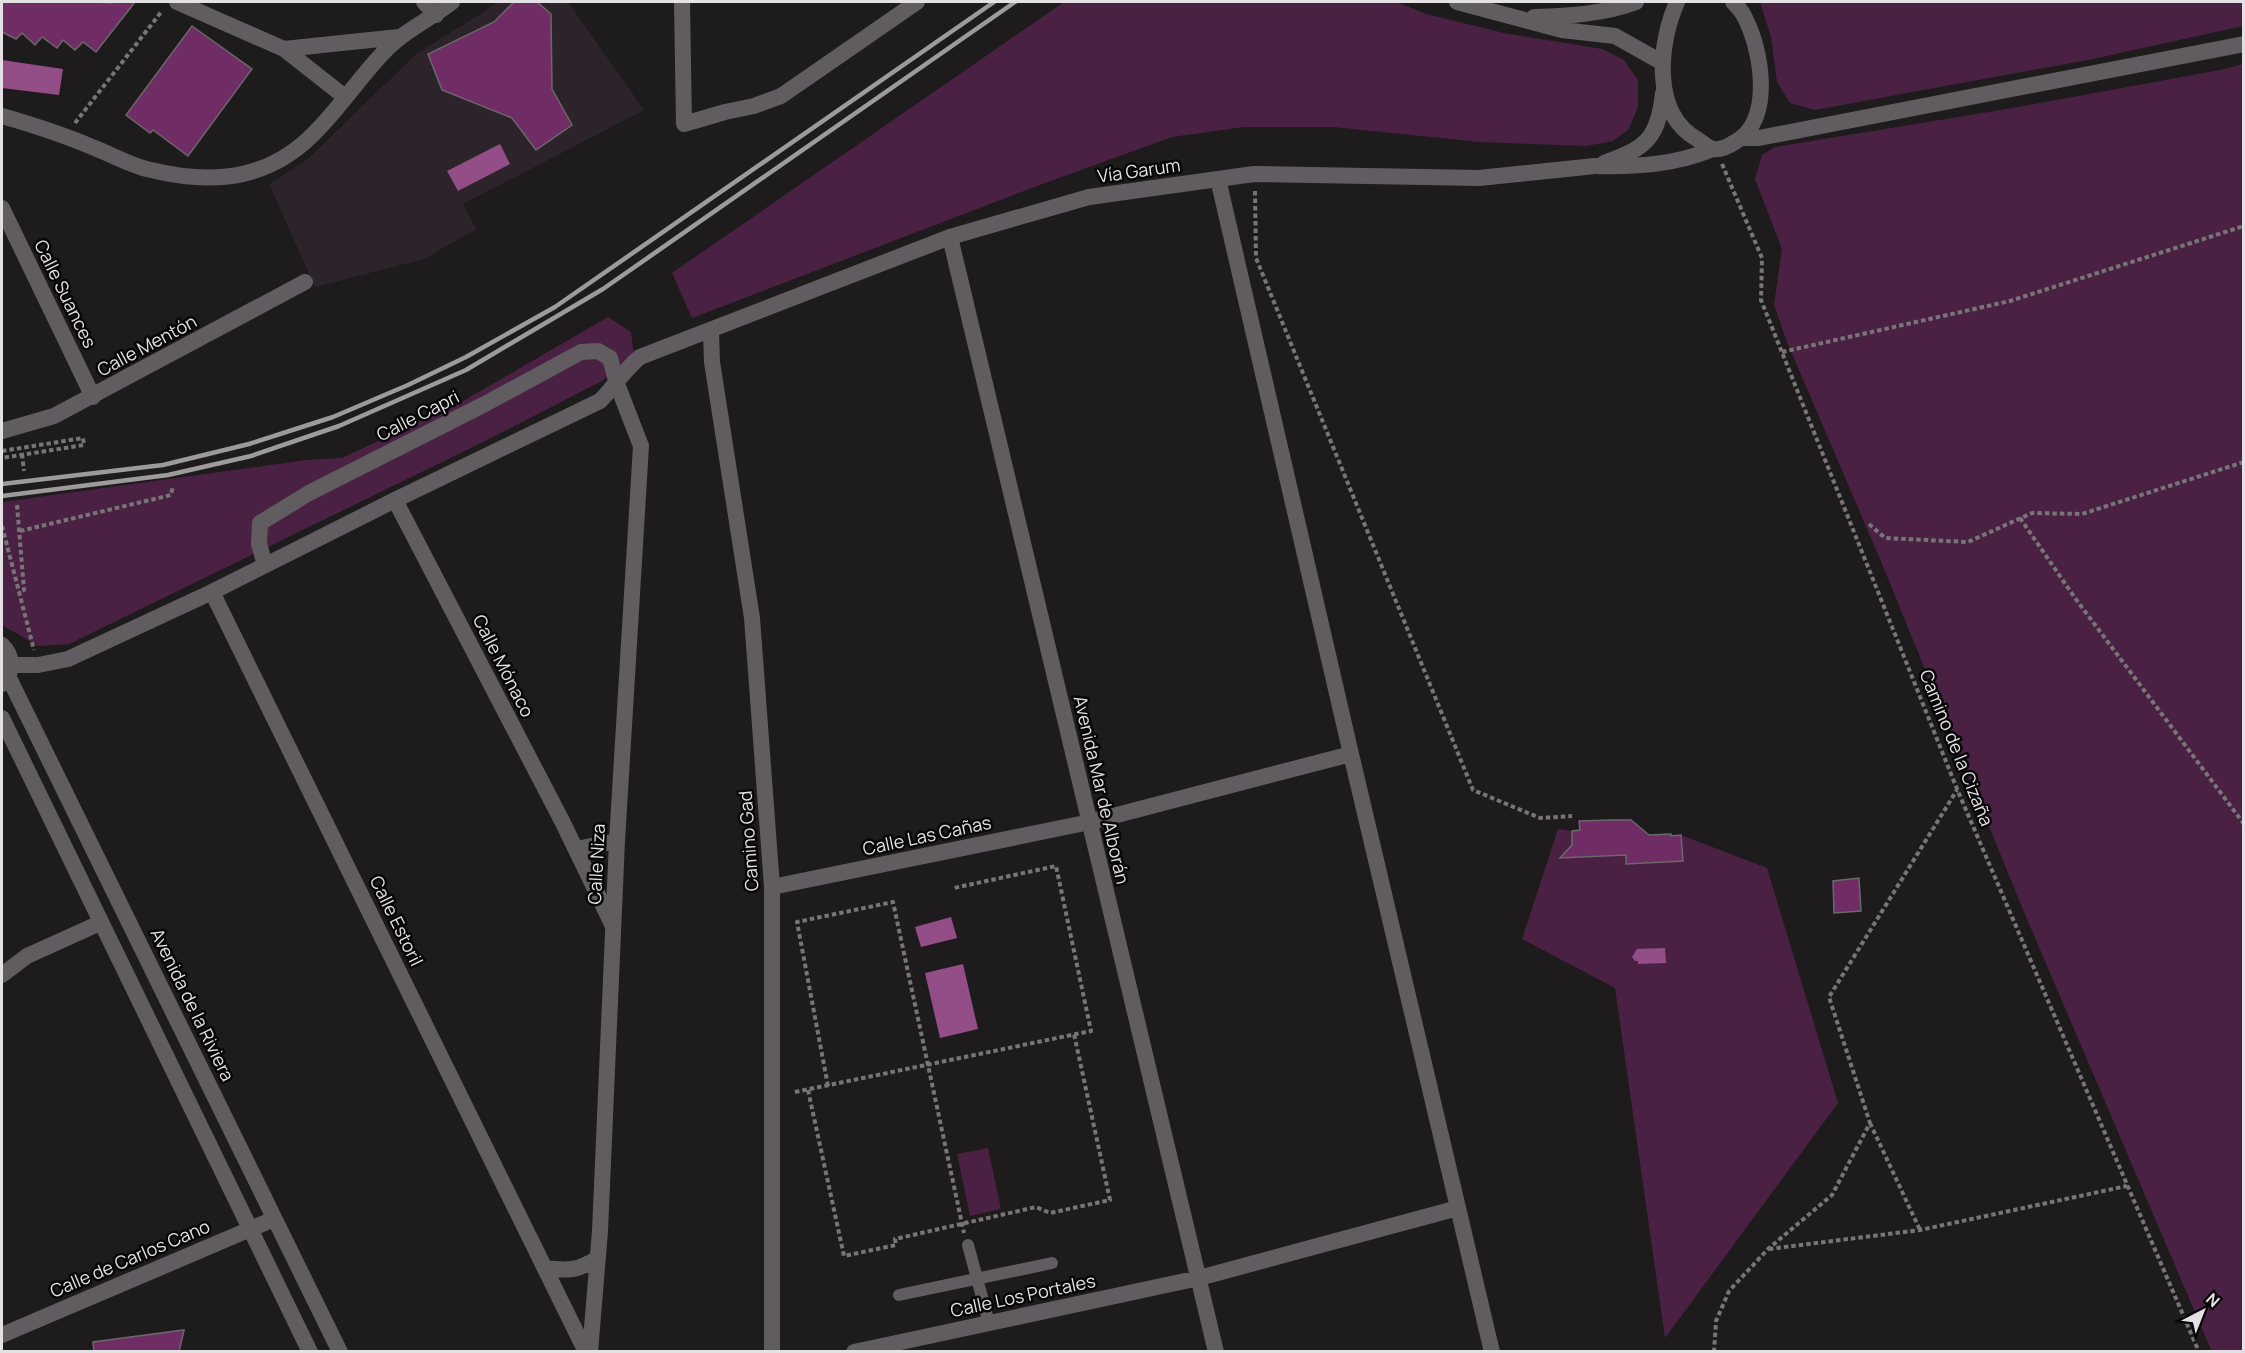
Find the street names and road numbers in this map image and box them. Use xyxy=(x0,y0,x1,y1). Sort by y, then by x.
street label: Vía Garum xyxy=(1096,152,1182,188)
street label: Calle Suances xyxy=(29,235,102,352)
street label: Calle Mentón xyxy=(92,309,201,381)
street label: Calle Capri xyxy=(372,384,463,446)
street label: Calle Mónaco xyxy=(468,610,540,721)
street label: Camino de la Cizaña xyxy=(1915,666,1999,829)
street label: Avenida Mar de Alborán xyxy=(1069,693,1135,886)
street label: Camino Gad xyxy=(733,790,763,892)
street label: Calle Las Cañas xyxy=(860,810,993,860)
street label: Calle Niza xyxy=(582,823,610,905)
street label: Calle Estoril xyxy=(365,871,429,970)
street label: Avenida de la Riviera xyxy=(146,924,240,1085)
street label: Calle de Carlos Cano xyxy=(46,1214,213,1303)
street label: Calle Los Portales xyxy=(948,1268,1097,1322)

